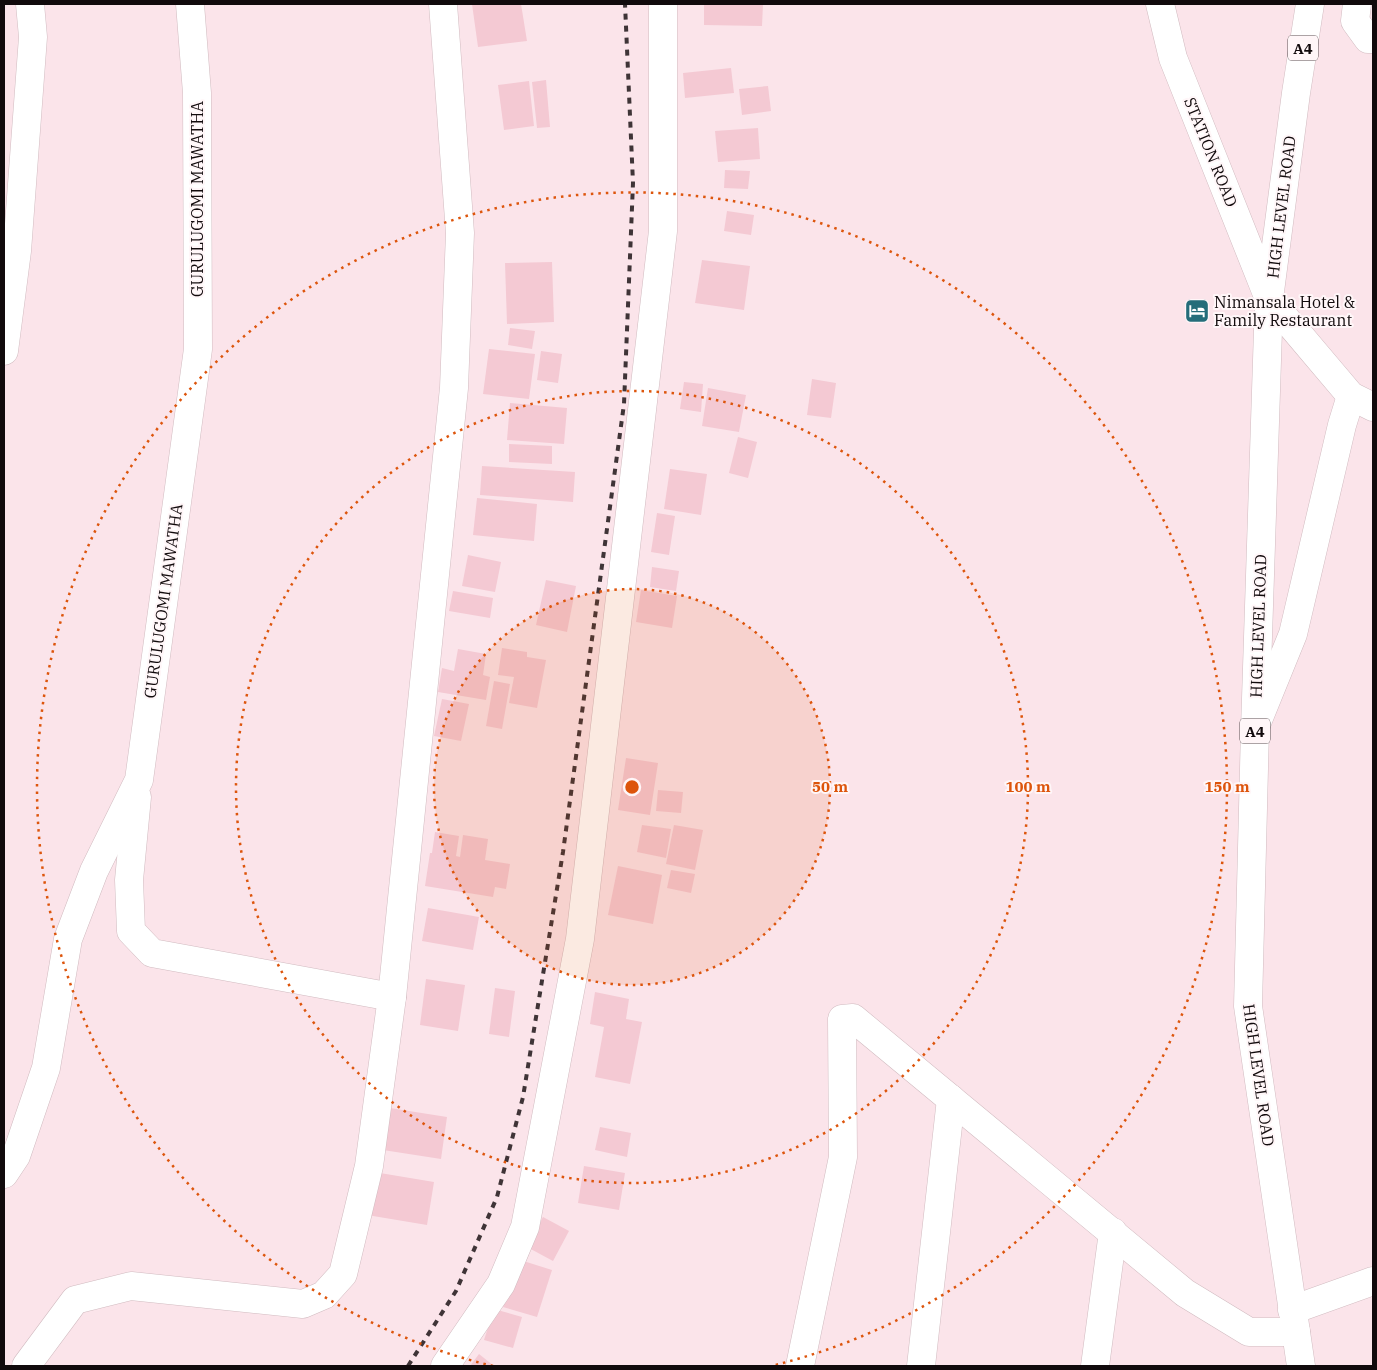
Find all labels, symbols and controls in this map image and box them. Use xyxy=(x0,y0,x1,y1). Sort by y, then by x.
road number: A4 xyxy=(1288,36,1318,60)
street label: STATION ROAD xyxy=(1180,94,1242,210)
street label: GURULUGOMI MAWATHA xyxy=(187,101,207,297)
street label: HIGH LEVEL ROAD xyxy=(1262,135,1300,279)
place label: Nimansala Hotel & Family Restaurant xyxy=(1214,292,1355,330)
hotel icon: Nimansala Hotel & Family Restaurant xyxy=(1184,298,1210,324)
street label: GURULUGOMI MAWATHA xyxy=(139,502,187,700)
street label: HIGH LEVEL ROAD xyxy=(1246,554,1270,698)
road number: A4 xyxy=(1240,718,1270,744)
text: 50 m xyxy=(812,777,848,796)
text: 100 m xyxy=(1005,777,1051,796)
text: 150 m xyxy=(1204,777,1250,796)
centre of rings xyxy=(623,778,641,796)
street label: HIGH LEVEL ROAD xyxy=(1239,1003,1279,1147)

